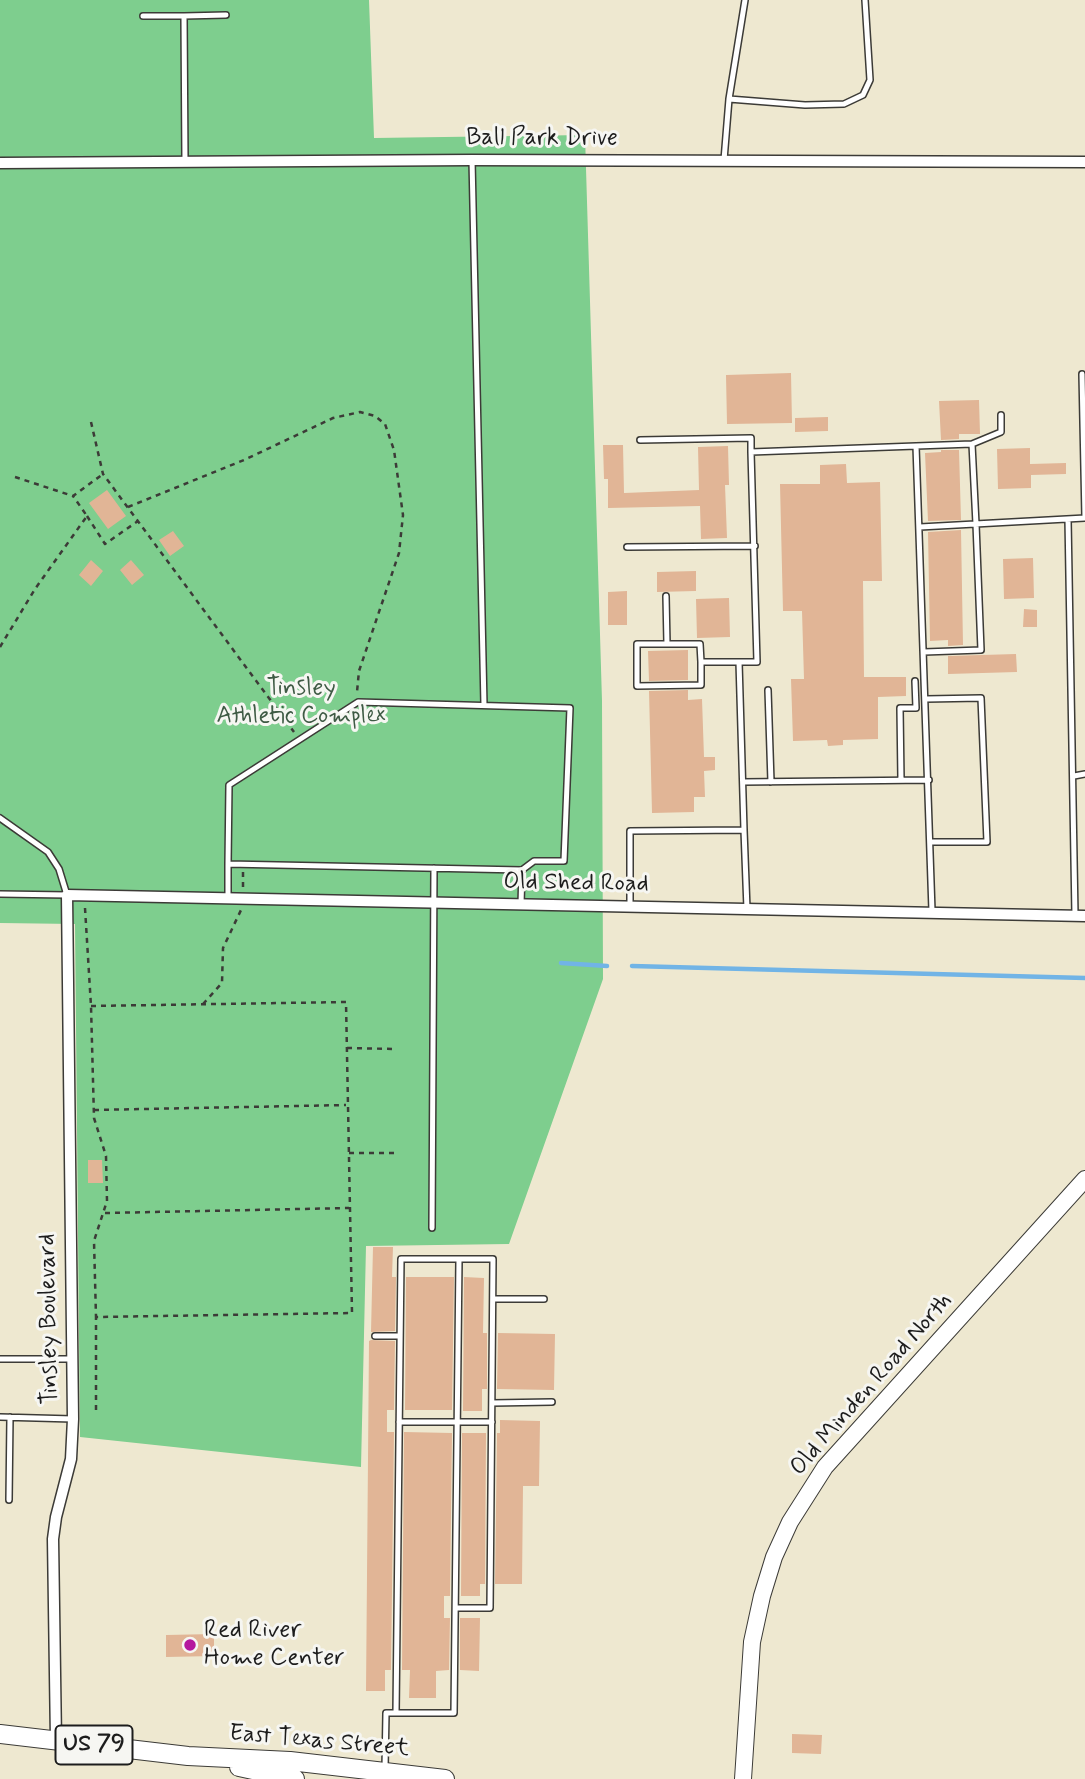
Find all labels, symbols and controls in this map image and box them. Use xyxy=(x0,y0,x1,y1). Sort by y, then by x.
street label: Ball Park Drive xyxy=(466,125,618,153)
park label: Tinsley Athletic Complex xyxy=(216,675,386,731)
street label: Old Shed Road xyxy=(503,868,649,900)
street label: Tinsley Boulevard xyxy=(34,1233,66,1405)
street label: Old Minden Road North xyxy=(785,1288,959,1482)
place label: Red River Home Center xyxy=(204,1617,345,1673)
marker: Red River Home Center xyxy=(182,1637,198,1653)
street label: East Texas Street xyxy=(228,1720,410,1764)
road number: US 79 xyxy=(56,1726,132,1764)

